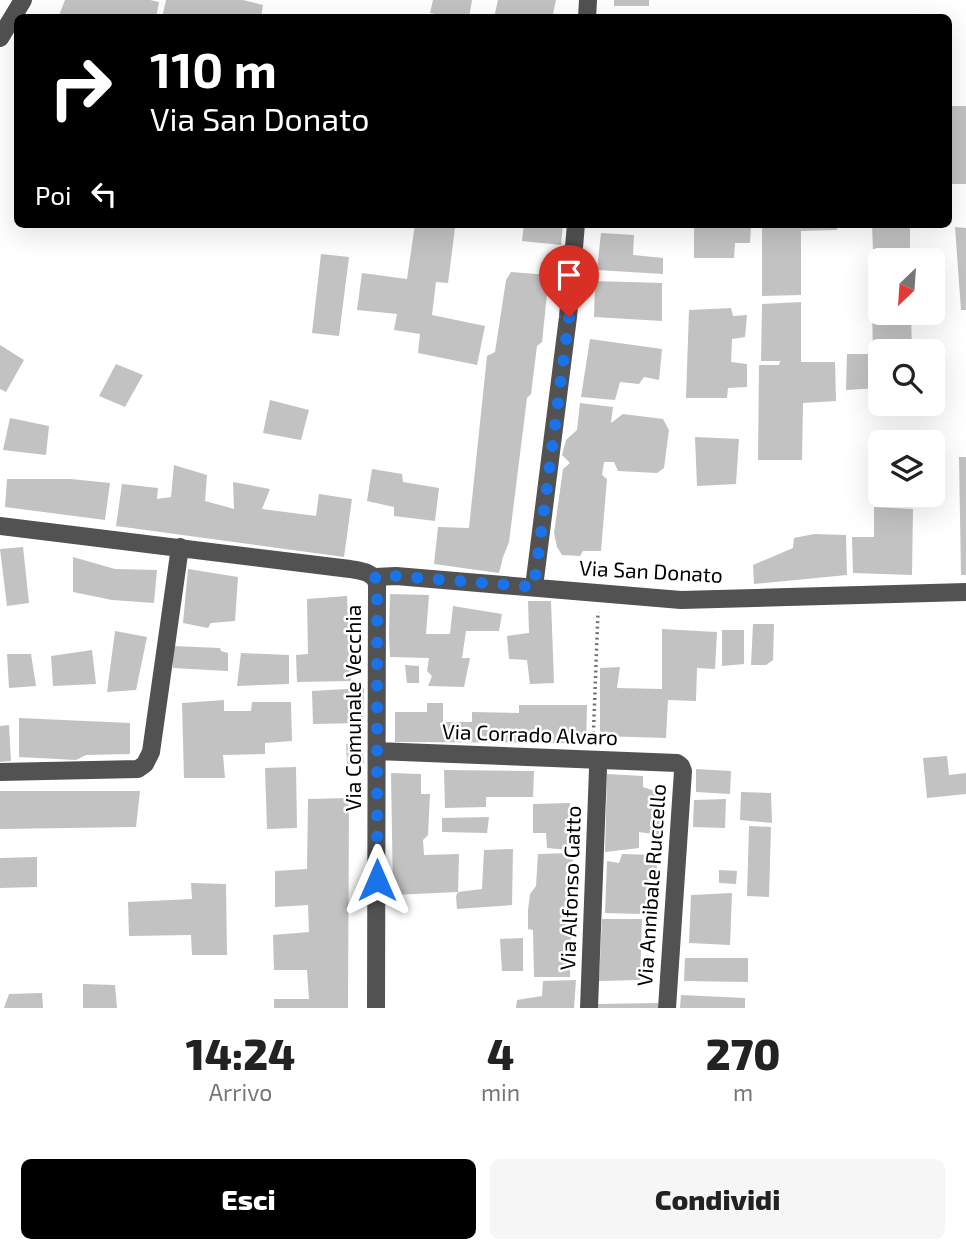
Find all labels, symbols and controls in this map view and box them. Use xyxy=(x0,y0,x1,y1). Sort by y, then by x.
text: 110 m xyxy=(150,39,277,98)
icon: right xyxy=(35,42,126,133)
text: Via San Donato xyxy=(150,99,369,137)
icon: left xyxy=(85,175,123,213)
text: Poi xyxy=(35,179,71,210)
pin xyxy=(539,245,599,317)
north arrow xyxy=(868,248,945,326)
map controls xyxy=(868,248,945,507)
icon: arrive xyxy=(550,256,588,294)
button: search xyxy=(868,339,945,416)
button: layers xyxy=(868,430,945,507)
street label: Via San Donato xyxy=(579,554,724,587)
street label: Via Comunale Vecchia xyxy=(340,605,365,811)
street label: Via Corrado Alvaro xyxy=(442,718,618,749)
street label: Via Annibale Ruccello xyxy=(631,783,670,987)
street label: Via Alfonso Gatto xyxy=(554,805,585,971)
position arrow xyxy=(340,843,414,917)
text: 14:24 xyxy=(186,1028,295,1078)
text: 4 xyxy=(487,1028,514,1078)
text: 270 xyxy=(706,1028,780,1078)
text: Arrivo xyxy=(209,1078,272,1106)
text: min xyxy=(481,1078,520,1106)
text: m xyxy=(733,1078,753,1106)
button: Esci xyxy=(21,1159,476,1239)
button: Condividi xyxy=(490,1159,945,1239)

